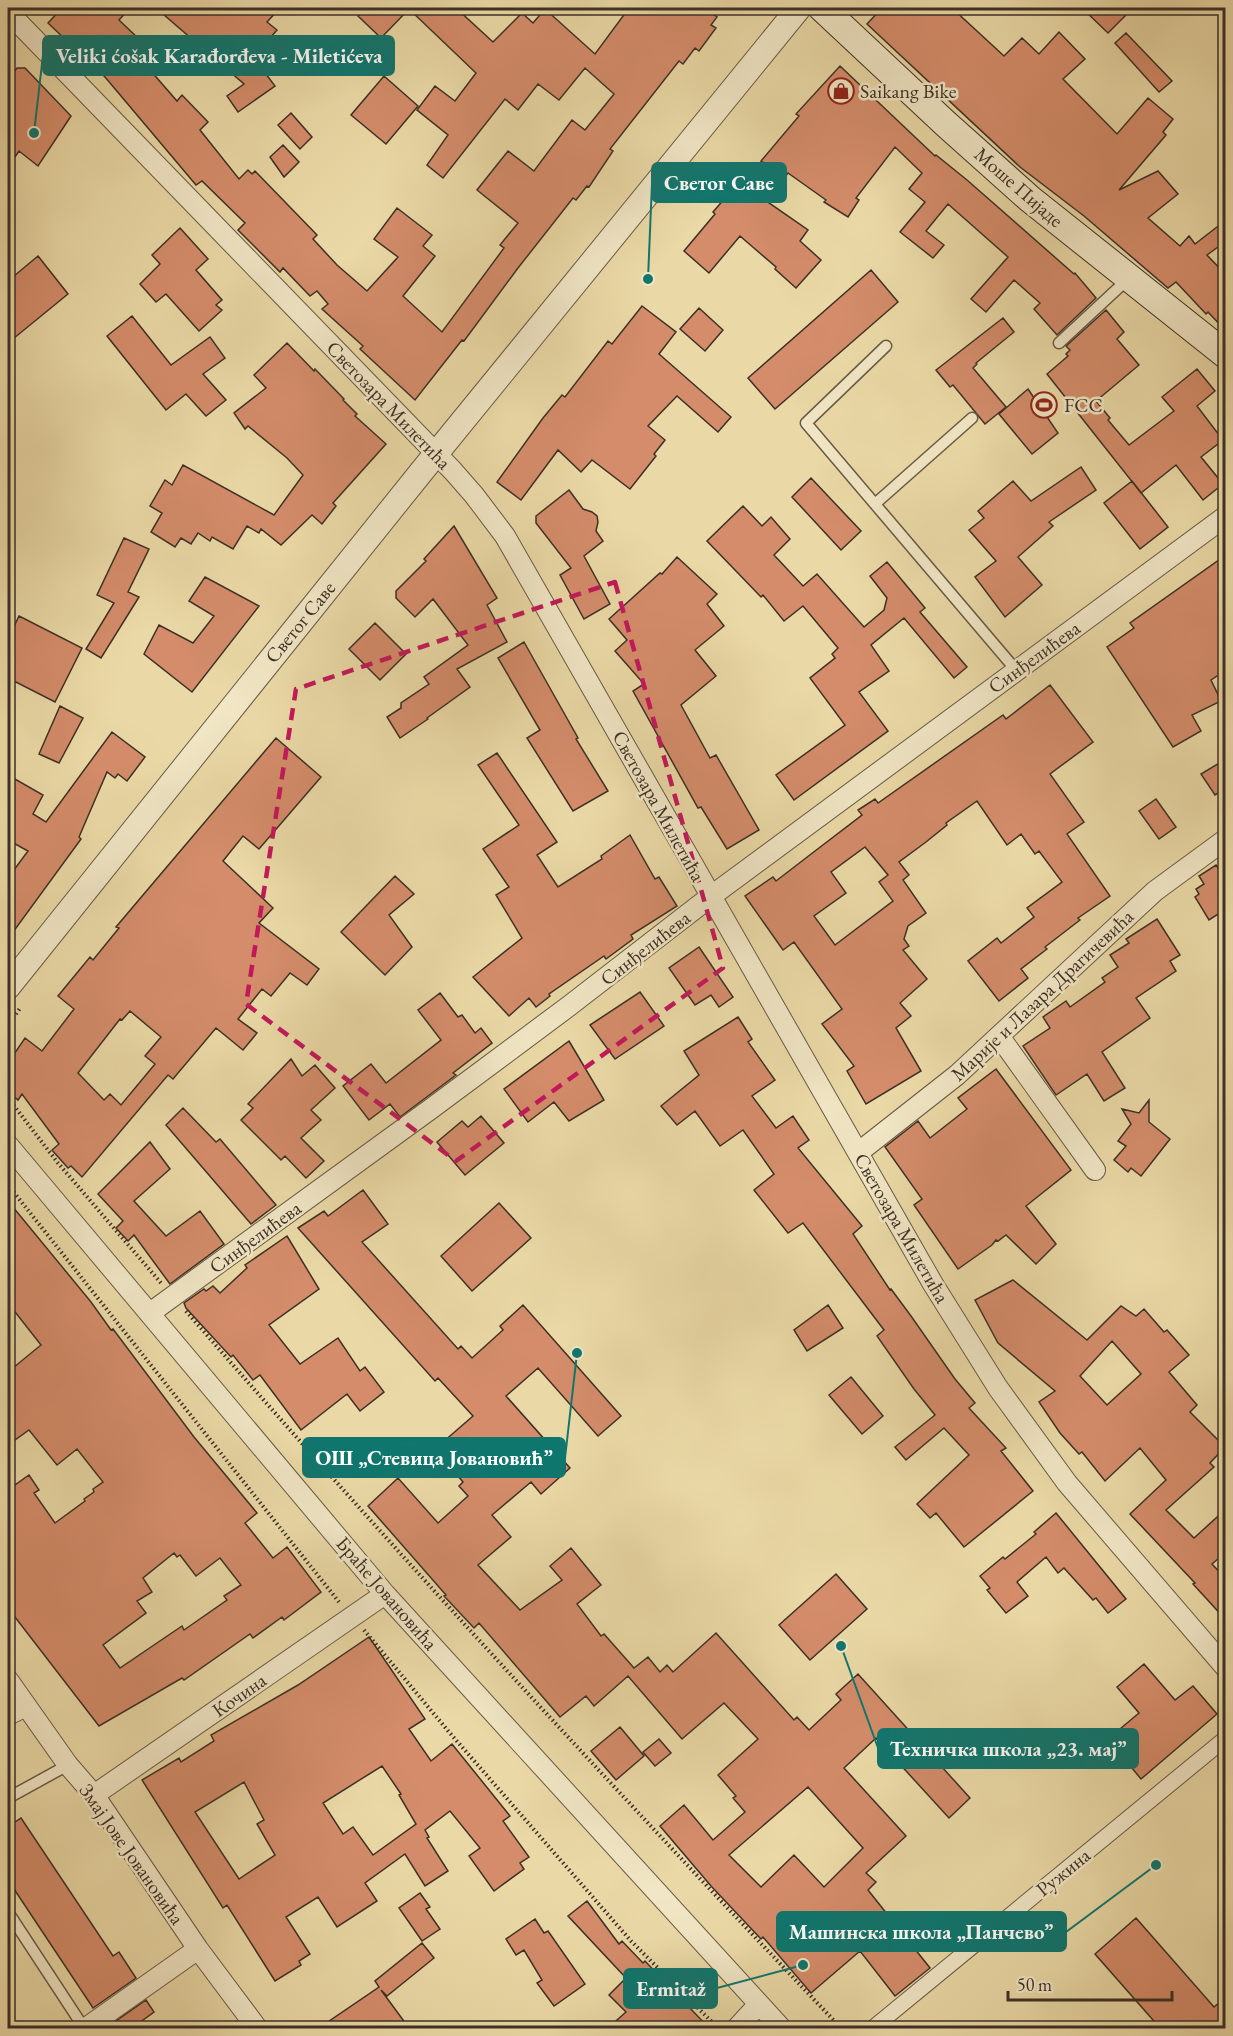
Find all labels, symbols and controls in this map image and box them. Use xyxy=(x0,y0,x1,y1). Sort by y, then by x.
callout: Veliki ćošak Karađorđeva - Miletićeva xyxy=(43,36,394,75)
text: Veliki ćošak Karađorđeva - Miletićeva xyxy=(56,42,383,69)
shop icon: Saikang Bike xyxy=(826,76,856,106)
place label: Saikang Bike xyxy=(860,78,957,104)
street label: Моше Пијаде xyxy=(969,141,1069,233)
callout: Светог Саве xyxy=(652,163,786,202)
text: Светог Саве xyxy=(664,169,774,196)
street label: Светозара Милетића xyxy=(321,335,457,475)
sports icon: FCC xyxy=(1029,390,1059,420)
place label: FCC xyxy=(1064,392,1103,418)
street label: Светог Саве xyxy=(259,576,341,668)
street label: Синђелићева xyxy=(983,615,1085,699)
street label: Светозара Милетића xyxy=(607,726,711,886)
street label: Марије и Лазара Драгичевића xyxy=(945,903,1139,1087)
street label: Синђелићева xyxy=(595,905,695,991)
street label: Светозара Милетића xyxy=(848,1148,956,1308)
street label: Синђелићева xyxy=(204,1195,306,1279)
callout: ОШ „Стевица Јовановић” xyxy=(303,1438,565,1477)
text: ОШ „Стевица Јовановић” xyxy=(315,1444,553,1471)
street label: Браће Јовановића xyxy=(330,1531,444,1655)
street label: Кочина xyxy=(207,1667,271,1723)
callout: Техничка школа „23. мај” xyxy=(878,1729,1138,1768)
text: Техничка школа „23. мај” xyxy=(890,1735,1126,1762)
street label: Змај Јове Јовановића xyxy=(73,1778,191,1930)
street label: Ружина xyxy=(1030,1842,1096,1902)
callout: Машинска школа „Панчево” xyxy=(777,1912,1066,1951)
text: Машинска школа „Панчево” xyxy=(789,1918,1053,1945)
scale bar xyxy=(1008,1964,1172,2002)
callout: Ermitaž xyxy=(624,1969,717,2008)
text: 50 m xyxy=(1017,1973,1052,1996)
text: Ermitaž xyxy=(636,1975,706,2002)

